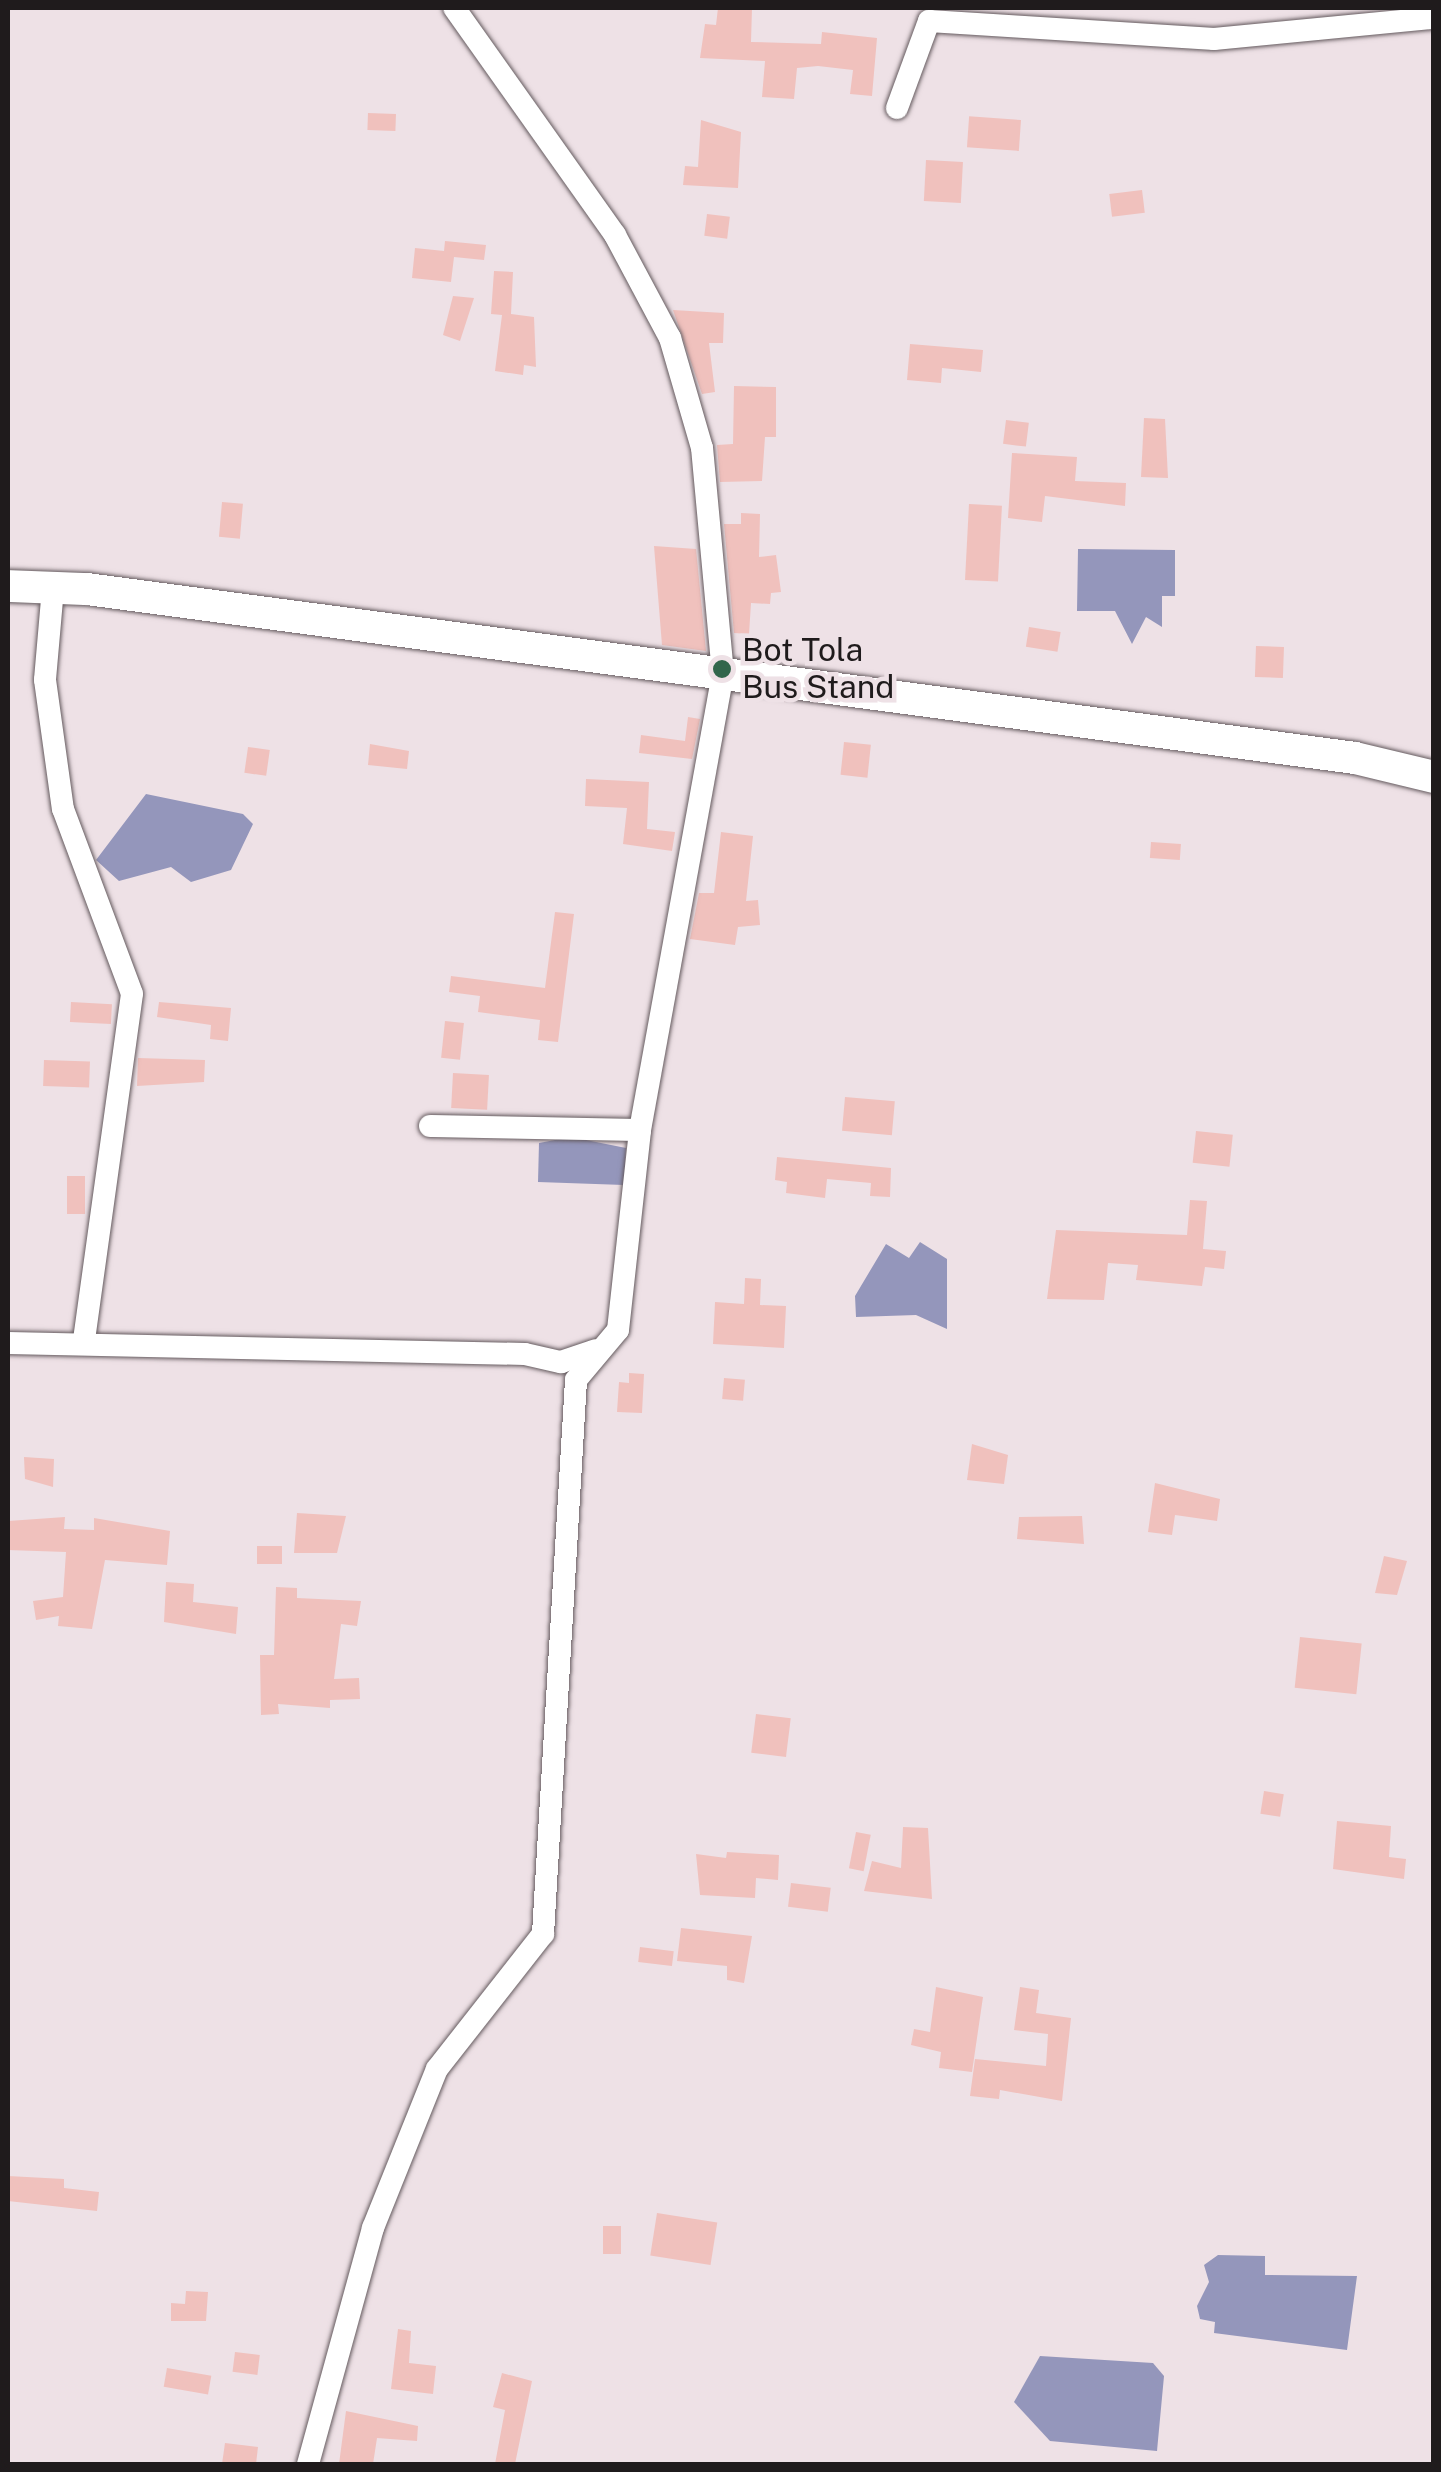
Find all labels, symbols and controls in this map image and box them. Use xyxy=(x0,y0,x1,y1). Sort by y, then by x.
place label: Bot Tola Bus Stand xyxy=(742,632,894,707)
marker: Bot Tola Bus Stand xyxy=(711,658,733,680)

